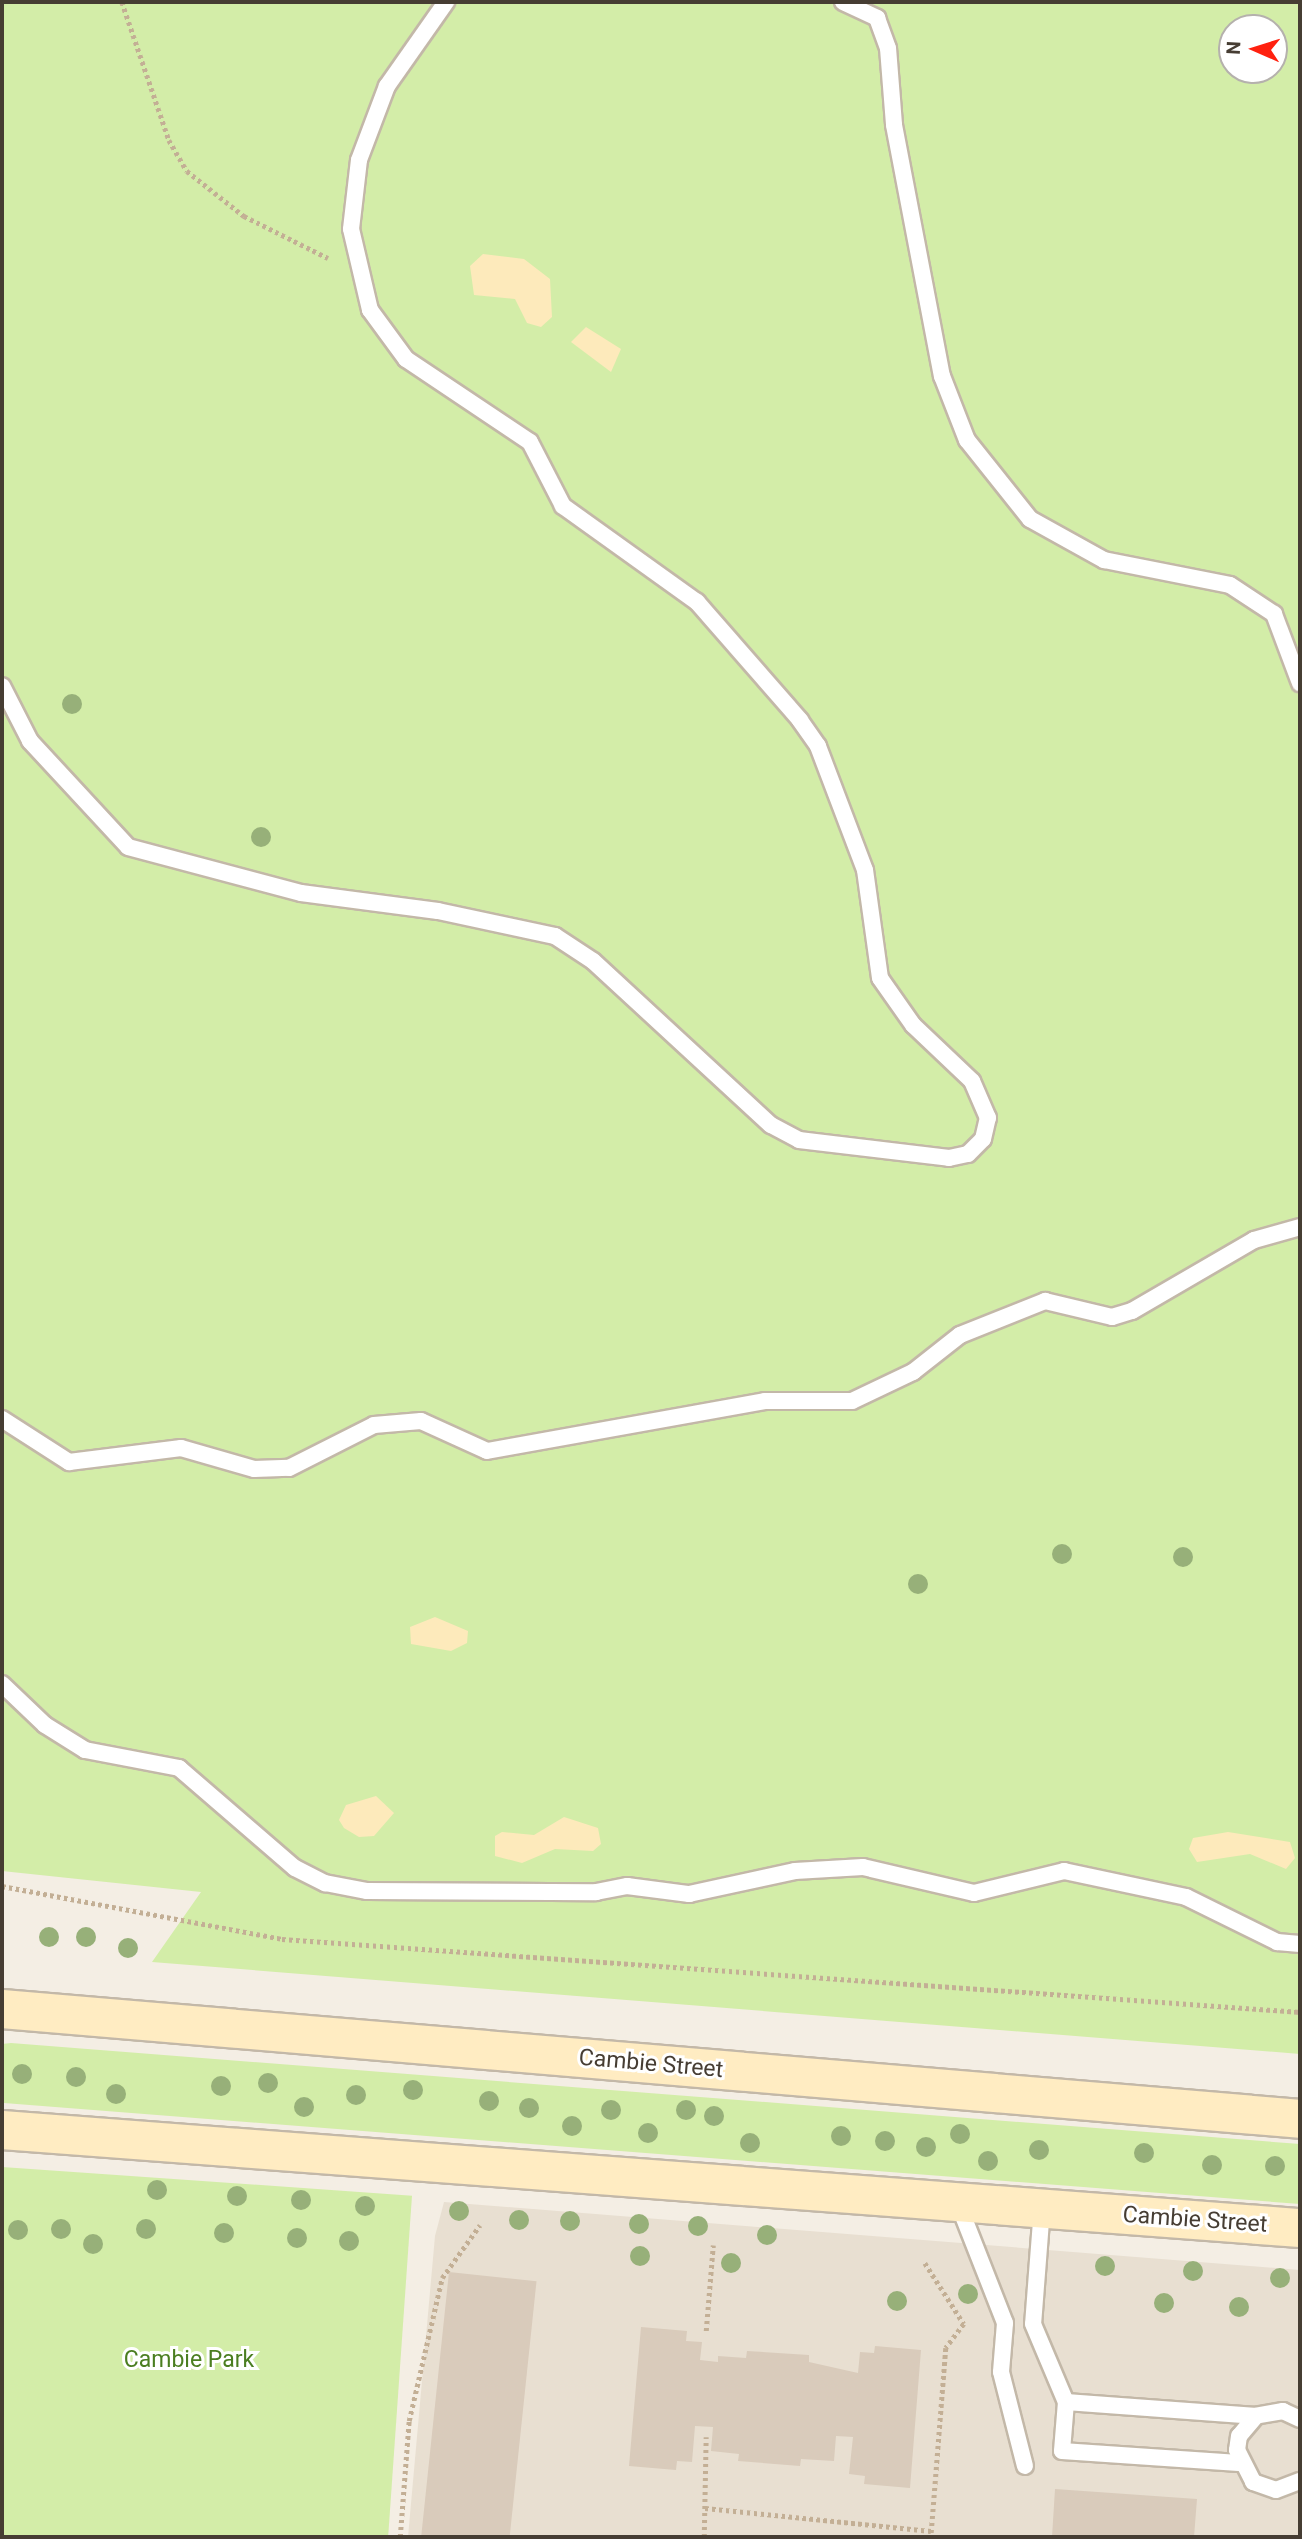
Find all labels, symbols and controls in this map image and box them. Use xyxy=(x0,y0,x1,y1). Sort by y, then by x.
north arrow xyxy=(1218,14,1288,84)
text: N xyxy=(1222,41,1245,55)
street label: Cambie Street xyxy=(578,2044,724,2084)
street label: Cambie Street xyxy=(1122,2201,1268,2239)
park label: Cambie Park xyxy=(124,2346,254,2374)

